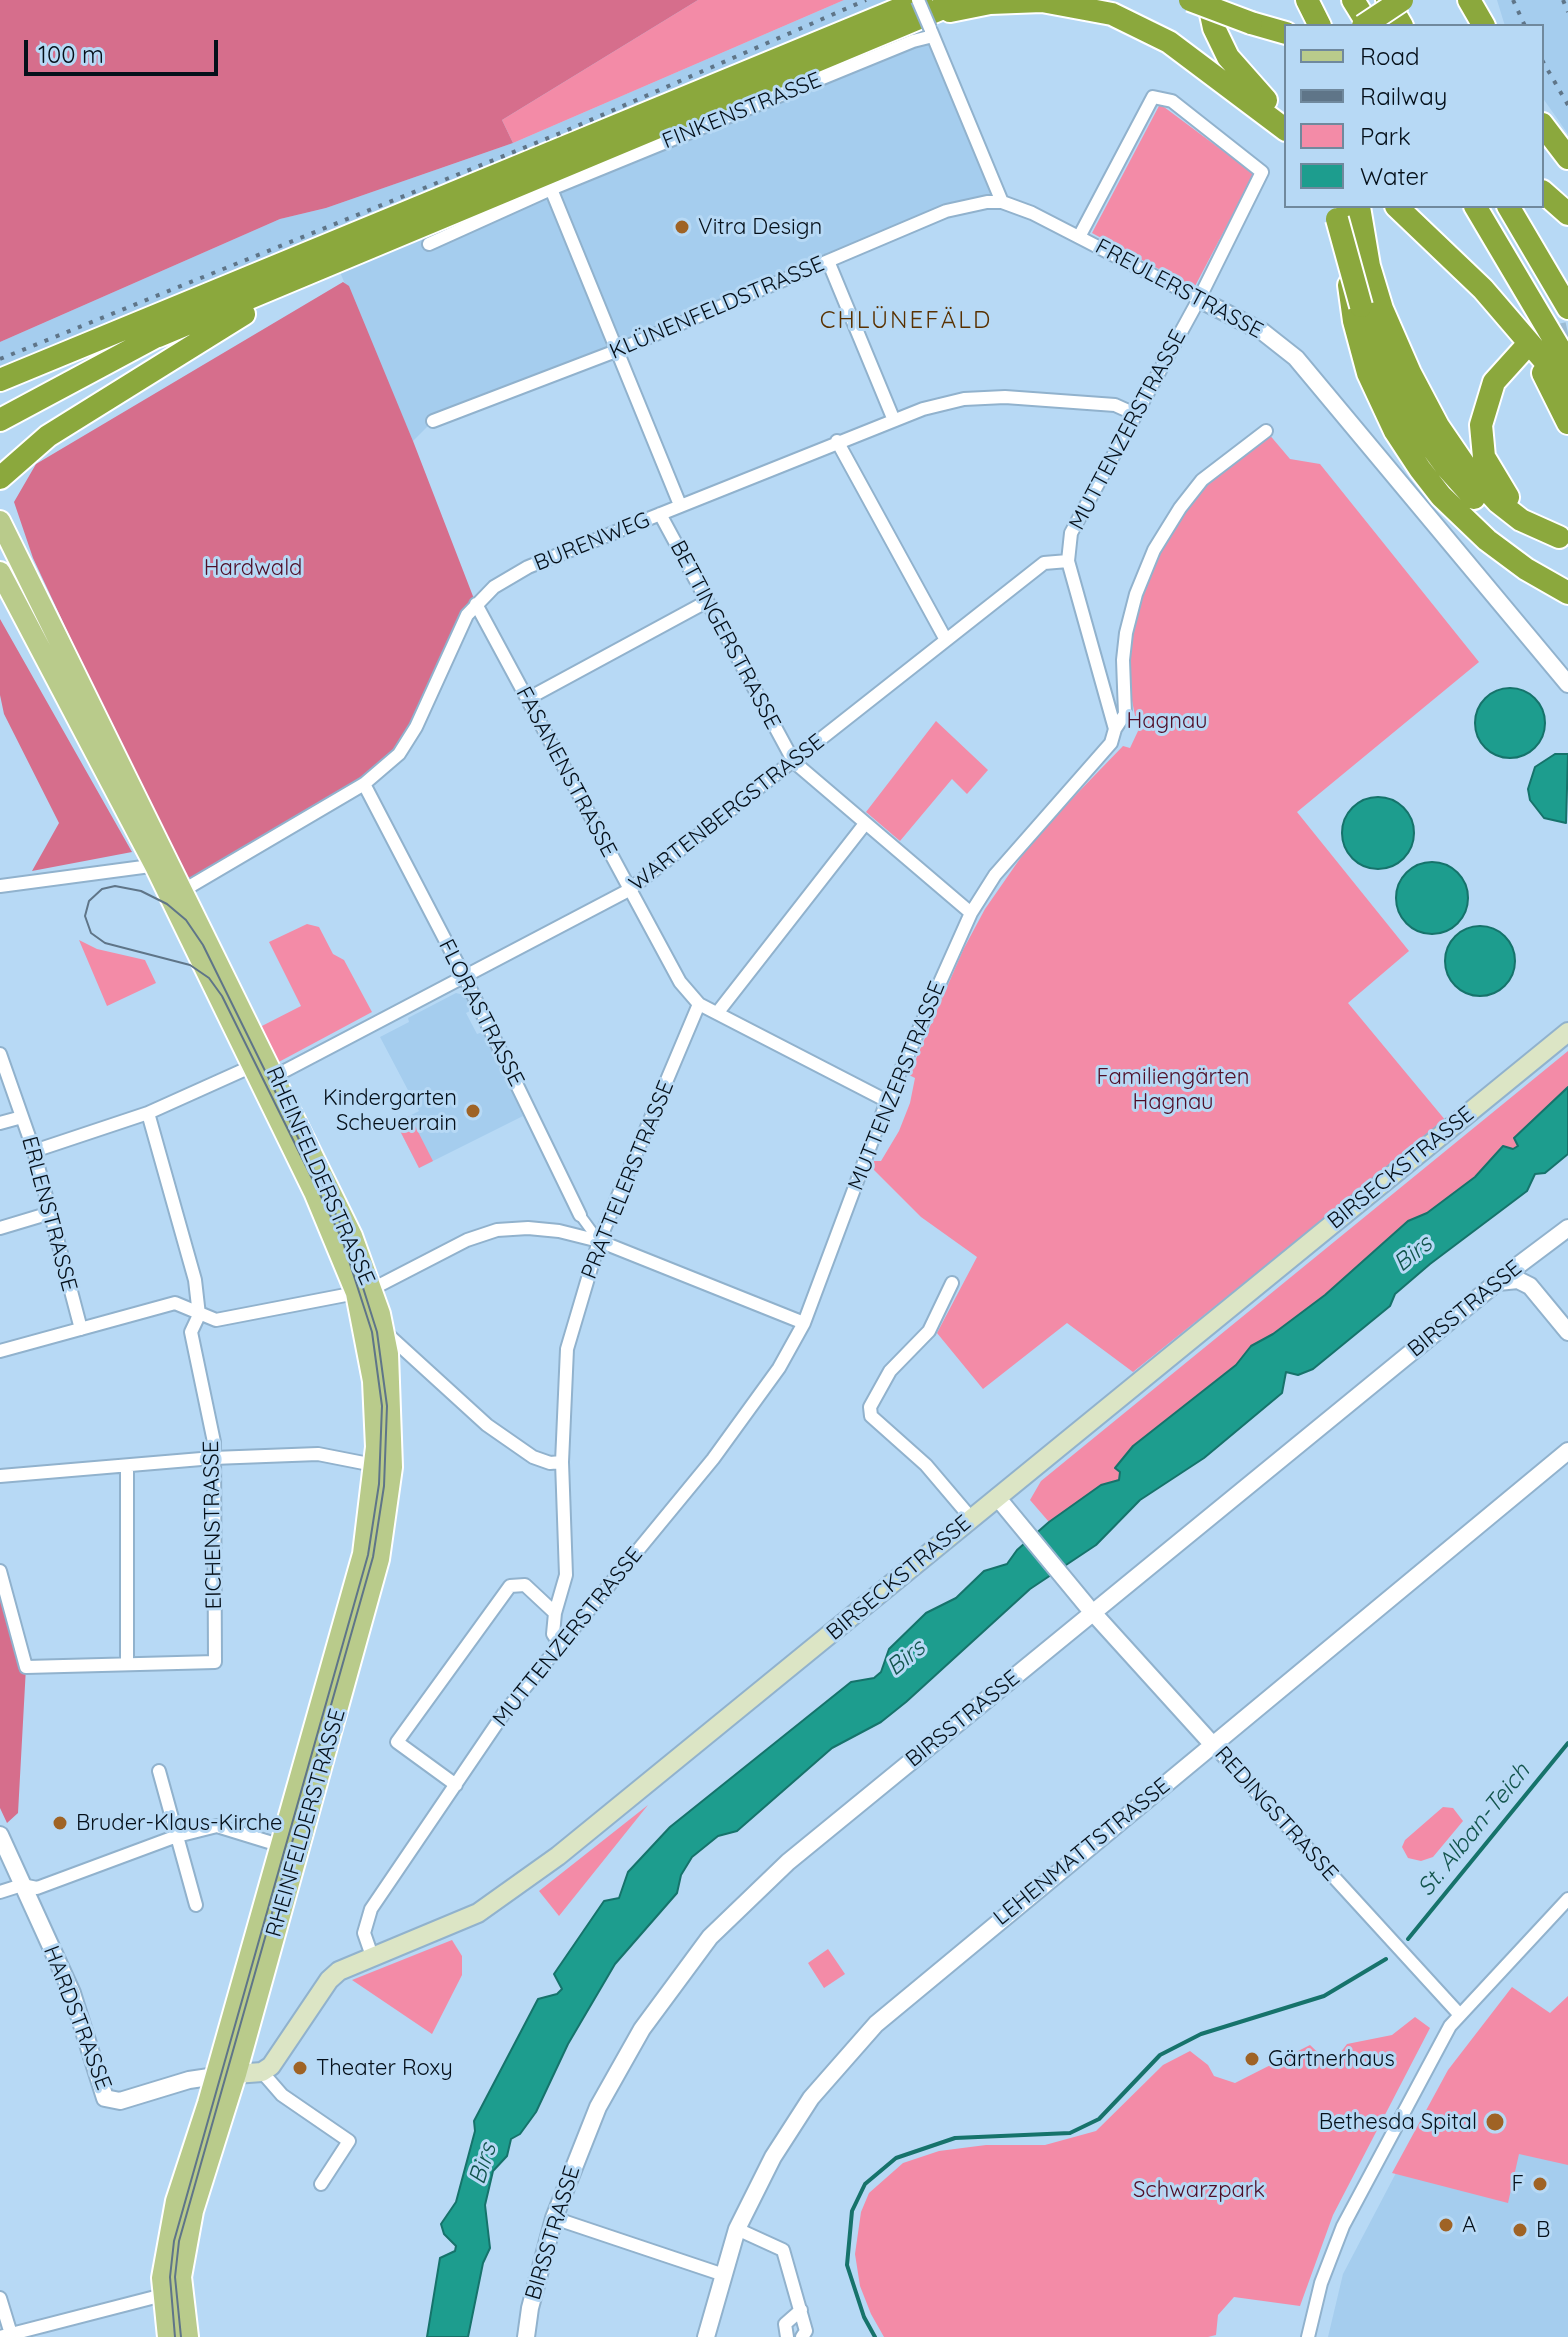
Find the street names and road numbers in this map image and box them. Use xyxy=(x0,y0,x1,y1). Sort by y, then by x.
street label: FINKENSTRASSE xyxy=(659,67,825,155)
street label: FREULERSTRASSE xyxy=(1091,234,1267,344)
street label: KLÜNENFELDSTRASSE xyxy=(606,251,828,365)
street label: MUTTENZERSTRASSE xyxy=(1064,325,1192,535)
street label: BURENWEG xyxy=(530,507,654,577)
street label: BETTINGERSTRASSE xyxy=(664,536,786,734)
street label: FASANENSTRASSE xyxy=(510,682,622,862)
street label: WARTENBERGSTRASSE xyxy=(624,729,830,897)
street label: FLORASTRASSE xyxy=(433,935,529,1091)
street label: MUTTENZERSTRASSE xyxy=(843,978,951,1194)
street label: RHEINFELDERSTRASSE xyxy=(260,1063,380,1289)
street label: PRATTELERSTRASSE xyxy=(576,1077,680,1283)
street label: BIRSECKSTRASSE xyxy=(1323,1101,1479,1235)
street label: ERLENSTRASSE xyxy=(16,1134,82,1294)
street label: BIRSSTRASSE xyxy=(1403,1255,1527,1363)
street label: EICHENSTRASSE xyxy=(198,1441,228,1609)
street label: BIRSECKSTRASSE xyxy=(821,1510,977,1646)
street label: MUTTENZERSTRASSE xyxy=(488,1542,648,1732)
street label: BIRSSTRASSE xyxy=(901,1665,1025,1773)
street label: RHEINFELDERSTRASSE xyxy=(261,1706,351,1940)
street label: REDINGSTRASSE xyxy=(1209,1741,1343,1887)
street label: LEHENMATTSTRASSE xyxy=(989,1773,1175,1931)
street label: HARDSTRASSE xyxy=(37,1942,117,2094)
street label: BIRSSTRASSE xyxy=(520,2163,586,2303)

